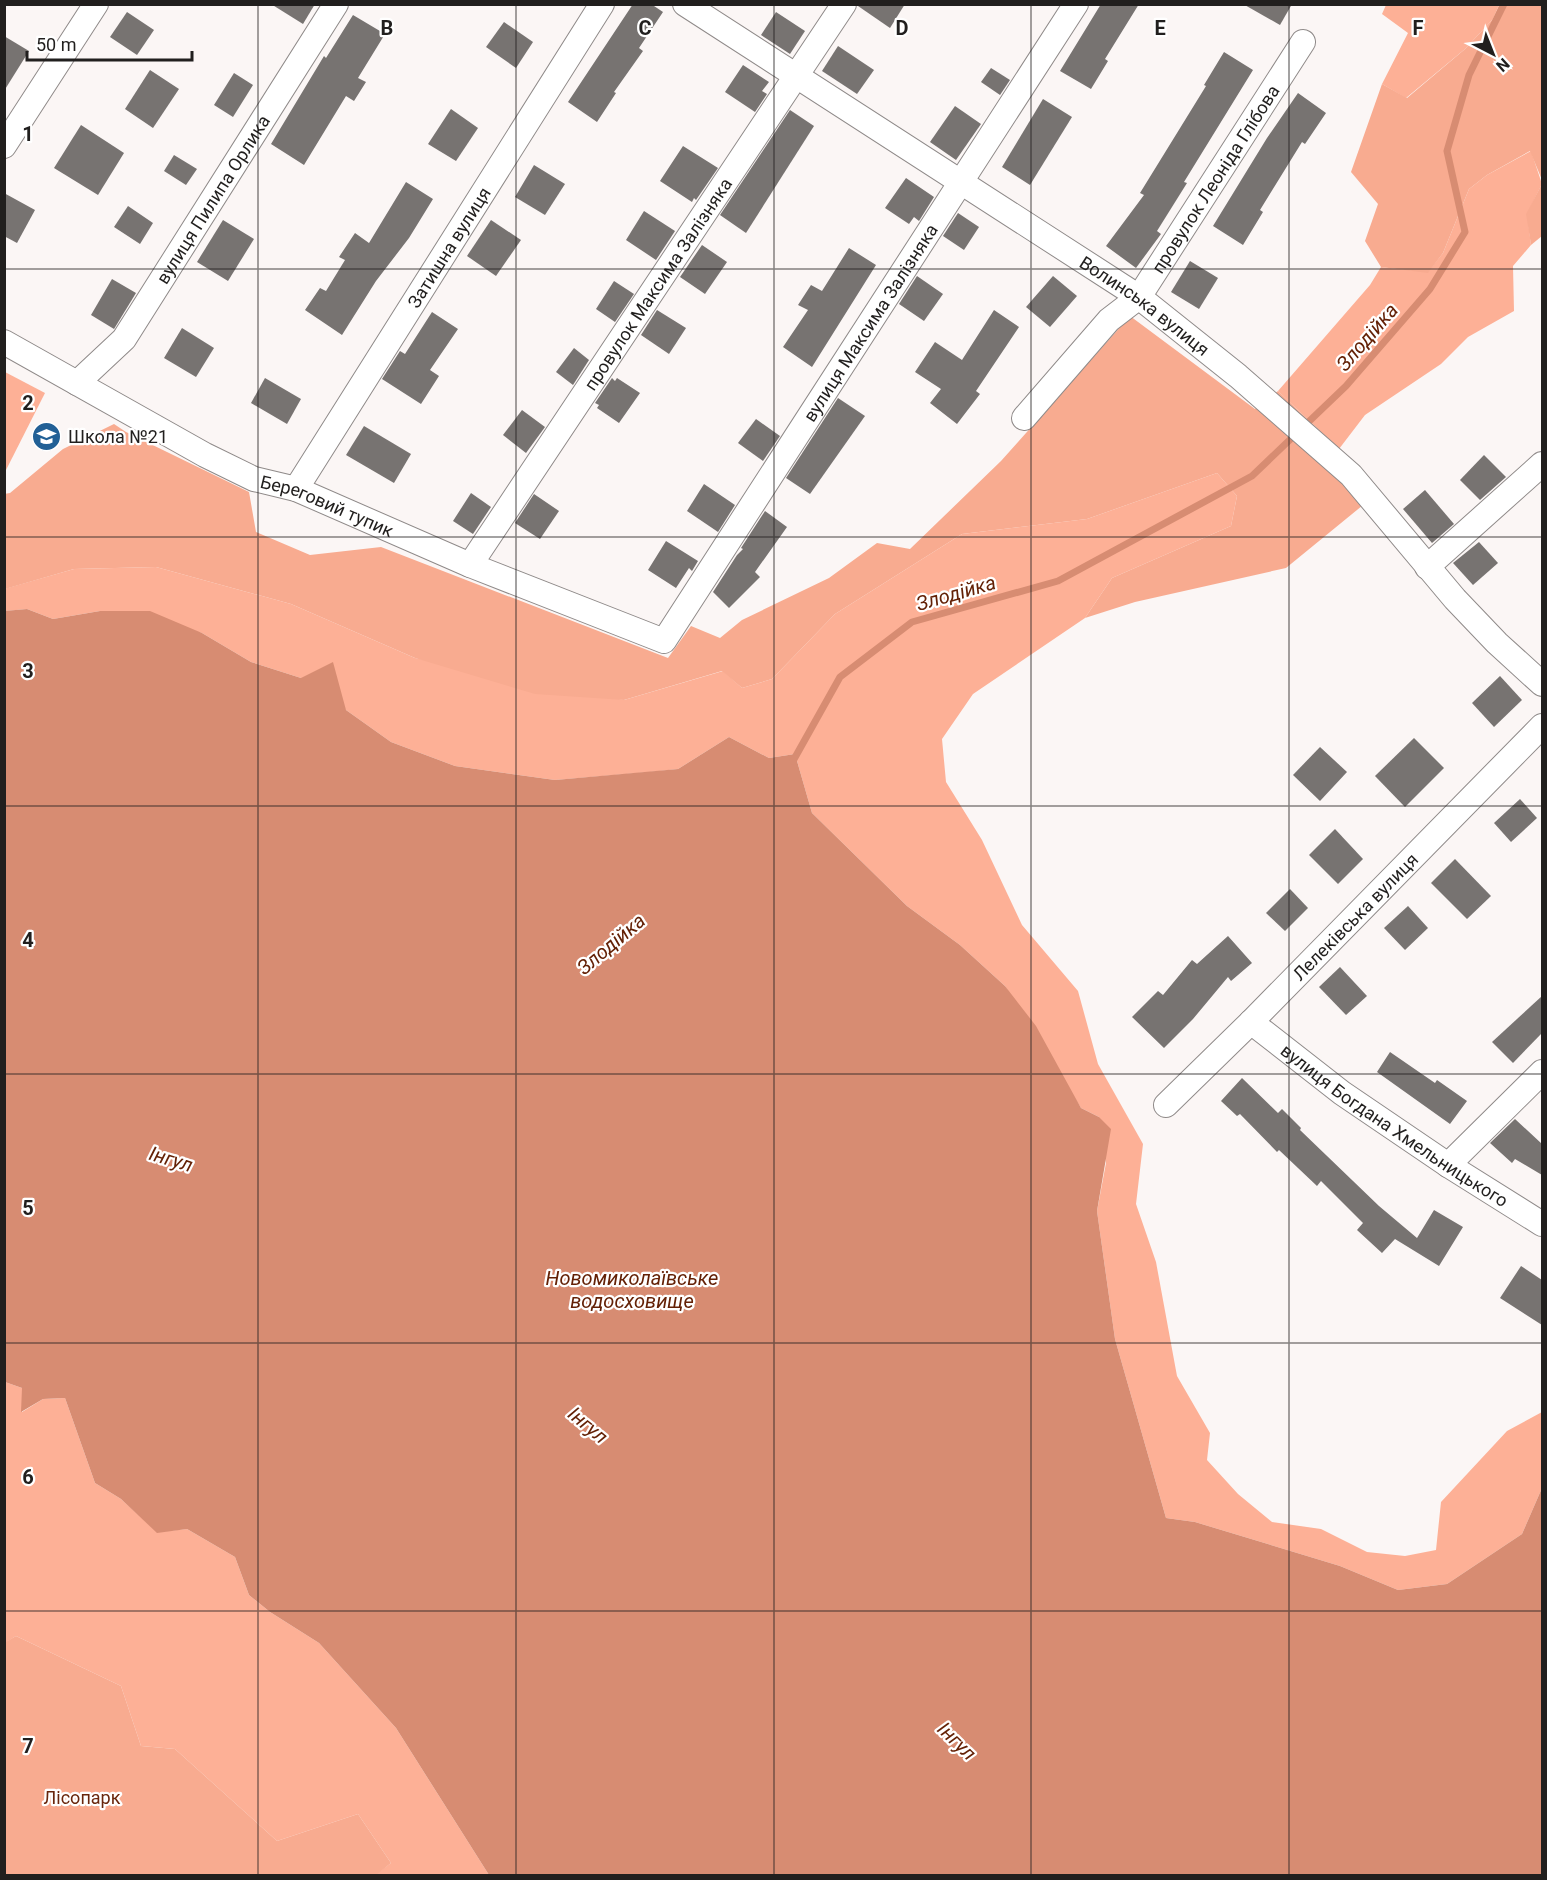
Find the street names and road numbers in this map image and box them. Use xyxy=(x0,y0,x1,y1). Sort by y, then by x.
street label: провулок Леоніда Глібова xyxy=(1147,81,1283,277)
street label: вулиця Пилипа Орлика xyxy=(151,111,274,287)
street label: провулок Максима Залізняка xyxy=(579,174,736,394)
street label: Затишна вулиця xyxy=(403,183,494,311)
street label: вулиця Максима Залізняка xyxy=(799,220,942,425)
street label: Волинська вулиця xyxy=(1076,251,1214,360)
street label: Береговий тупик xyxy=(258,470,397,541)
street label: Лелеківська вулиця xyxy=(1288,848,1422,984)
street label: вулиця Богдана Хмельницького xyxy=(1277,1039,1512,1211)

